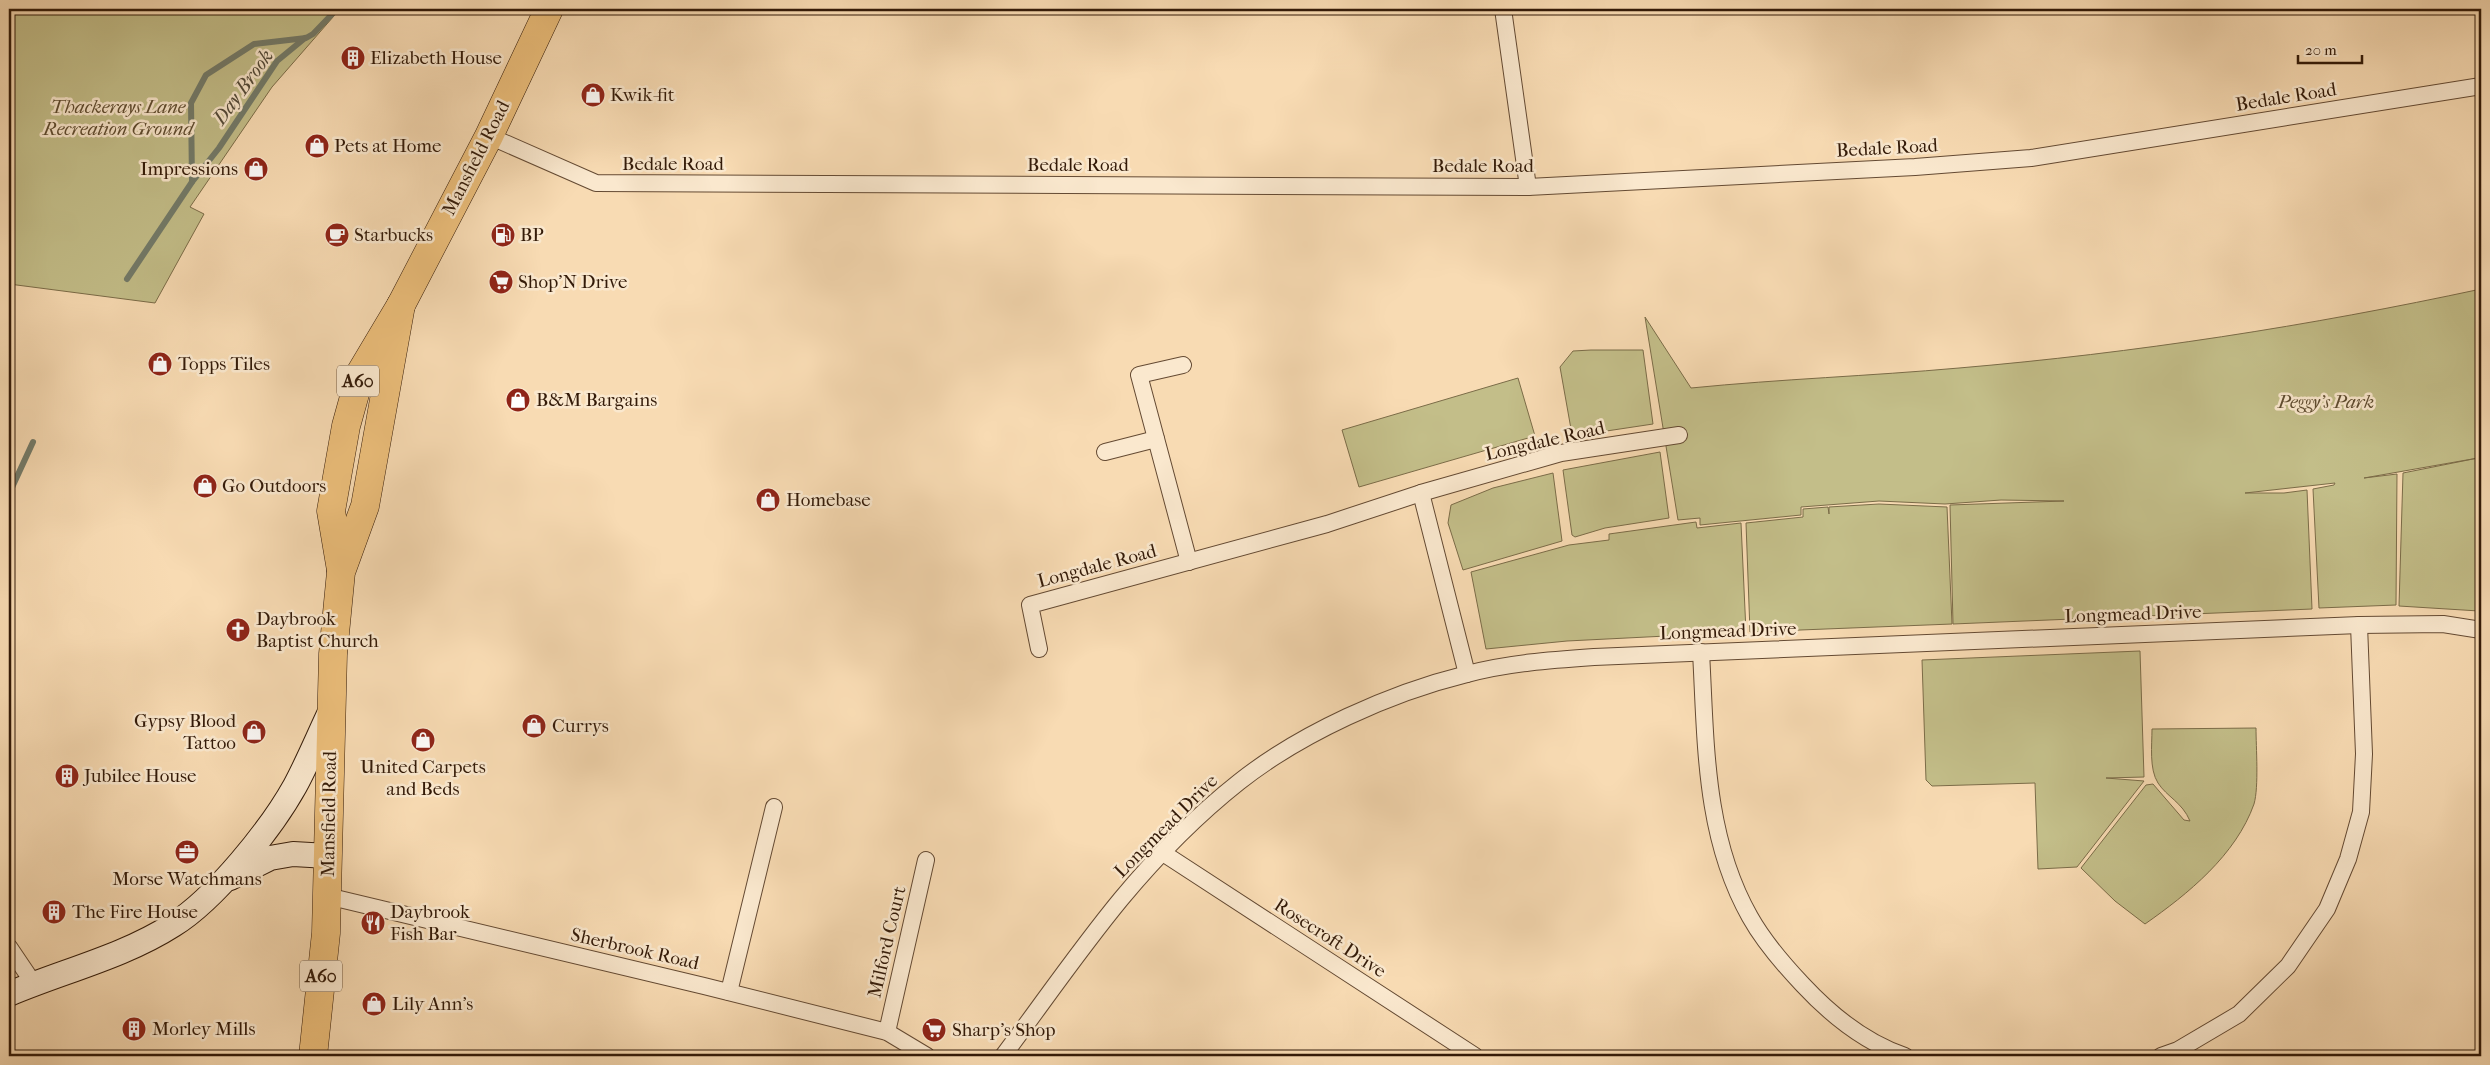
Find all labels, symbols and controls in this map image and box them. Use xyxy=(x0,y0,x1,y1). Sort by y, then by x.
scale bar xyxy=(2298,32,2361,64)
text: 20 m xyxy=(2305,41,2337,59)
water label: Day Brook xyxy=(207,45,278,131)
building icon: Elizabeth House xyxy=(340,45,366,71)
place label: Elizabeth House xyxy=(370,47,502,69)
street label: Bedale Road xyxy=(2234,78,2339,116)
shop icon: Kwik-fit xyxy=(580,82,606,108)
place label: Kwik-fit xyxy=(610,84,675,106)
park label: Thackerays Lane Recreation Ground xyxy=(41,96,195,140)
street label: Mansfield Road xyxy=(438,96,515,219)
shop icon: Pets at Home xyxy=(304,133,330,159)
street label: Bedale Road xyxy=(1836,134,1939,162)
place label: Pets at Home xyxy=(334,135,441,157)
street label: Bedale Road xyxy=(622,153,725,175)
street label: Bedale Road xyxy=(1027,154,1130,176)
street label: Bedale Road xyxy=(1432,155,1535,177)
shop icon: Impressions xyxy=(243,156,269,182)
place label: Impressions xyxy=(140,158,238,180)
cafe icon: Starbucks xyxy=(324,222,350,248)
fuel station icon: BP xyxy=(490,222,516,248)
place label: Starbucks xyxy=(354,224,433,246)
place label: BP xyxy=(520,224,544,246)
supermarket icon: Shop'N Drive xyxy=(488,269,514,295)
place label: Shop'N Drive xyxy=(518,271,627,293)
shop icon: Topps Tiles xyxy=(147,351,173,377)
place label: Topps Tiles xyxy=(178,353,270,375)
road number: A60 xyxy=(337,366,379,396)
shop icon: B&M Bargains xyxy=(505,387,531,413)
place label: B&M Bargains xyxy=(536,389,657,411)
park label: Peggy's Park xyxy=(2277,391,2374,413)
street label: Longdale Road xyxy=(1483,416,1608,465)
shop icon: Go Outdoors xyxy=(192,473,218,499)
place label: Go Outdoors xyxy=(222,475,326,497)
shop icon: Homebase xyxy=(755,487,781,513)
place label: Homebase xyxy=(786,489,871,511)
street label: Longdale Road xyxy=(1035,539,1159,592)
street label: Longmead Drive xyxy=(2064,601,2202,627)
place label: Daybrook Baptist Church xyxy=(256,608,379,652)
church icon: Daybrook Baptist Church xyxy=(225,617,251,643)
street label: Longmead Drive xyxy=(1659,618,1797,644)
place label: Gypsy Blood Tattoo xyxy=(134,710,237,754)
shop icon: Currys xyxy=(521,713,547,739)
place label: Currys xyxy=(552,715,609,737)
shop icon: Gypsy Blood Tattoo xyxy=(241,719,267,745)
shop icon: United Carpets and Beds xyxy=(410,727,436,753)
street label: Mansfield Road xyxy=(317,750,341,877)
place label: United Carpets and Beds xyxy=(360,756,486,800)
building icon: Jubilee House xyxy=(54,763,80,789)
place label: Jubilee House xyxy=(82,765,196,787)
street label: Longmead Drive xyxy=(1110,770,1222,882)
office icon: Morse Watchmans xyxy=(174,839,200,865)
place label: Morse Watchmans xyxy=(112,868,262,890)
street label: Milford Court xyxy=(863,884,911,1000)
street label: Rosecroft Drive xyxy=(1270,894,1390,982)
building icon: The Fire House xyxy=(41,899,67,925)
place label: The Fire House xyxy=(72,901,198,923)
place label: Daybrook Fish Bar xyxy=(390,901,470,945)
restaurant icon: Daybrook Fish Bar xyxy=(360,910,386,936)
street label: Sherbrook Road xyxy=(569,924,702,975)
road number: A60 xyxy=(300,960,342,991)
shop icon: Lily Ann's xyxy=(361,991,387,1017)
place label: Lily Ann's xyxy=(392,993,473,1015)
building icon: Morley Mills xyxy=(121,1016,147,1042)
supermarket icon: Sharp's Shop xyxy=(921,1017,947,1043)
place label: Morley Mills xyxy=(152,1018,256,1040)
place label: Sharp's Shop xyxy=(952,1019,1056,1041)

